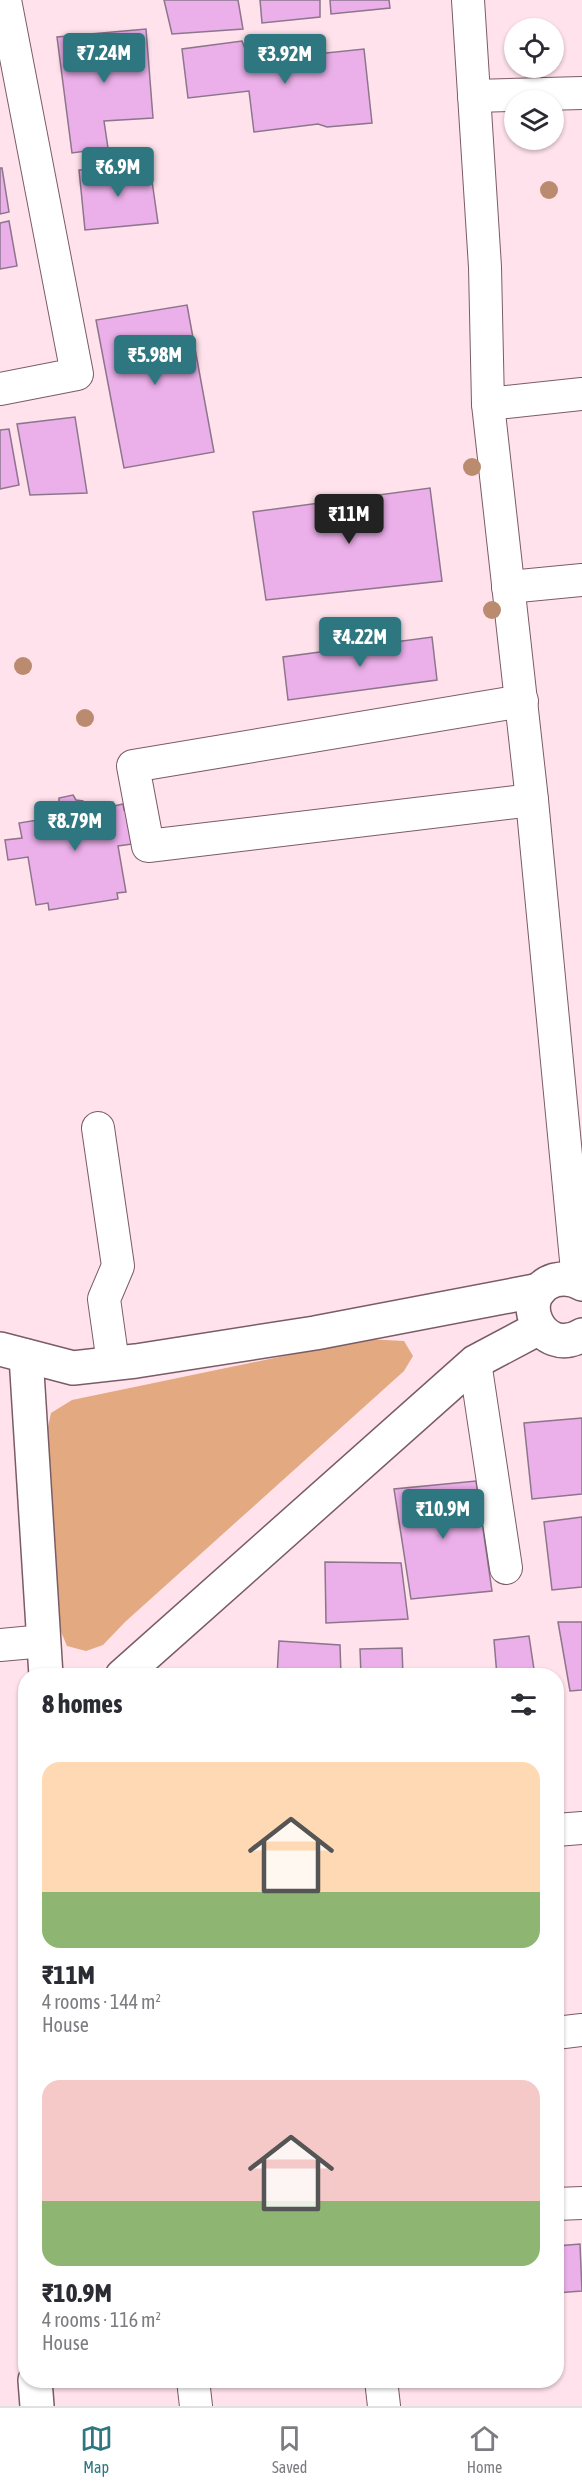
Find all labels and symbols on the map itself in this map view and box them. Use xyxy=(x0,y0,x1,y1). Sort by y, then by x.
pin: ₹7.24M xyxy=(55,33,153,84)
pin: ₹3.92M xyxy=(236,34,334,85)
pin: ₹6.9M xyxy=(76,147,160,198)
pin: ₹5.98M xyxy=(106,335,204,386)
pin: ₹11M xyxy=(313,494,385,545)
pin: ₹4.22M xyxy=(311,617,409,668)
pin: ₹8.79M xyxy=(26,801,124,852)
pin: ₹10.9M xyxy=(394,1489,492,1540)

